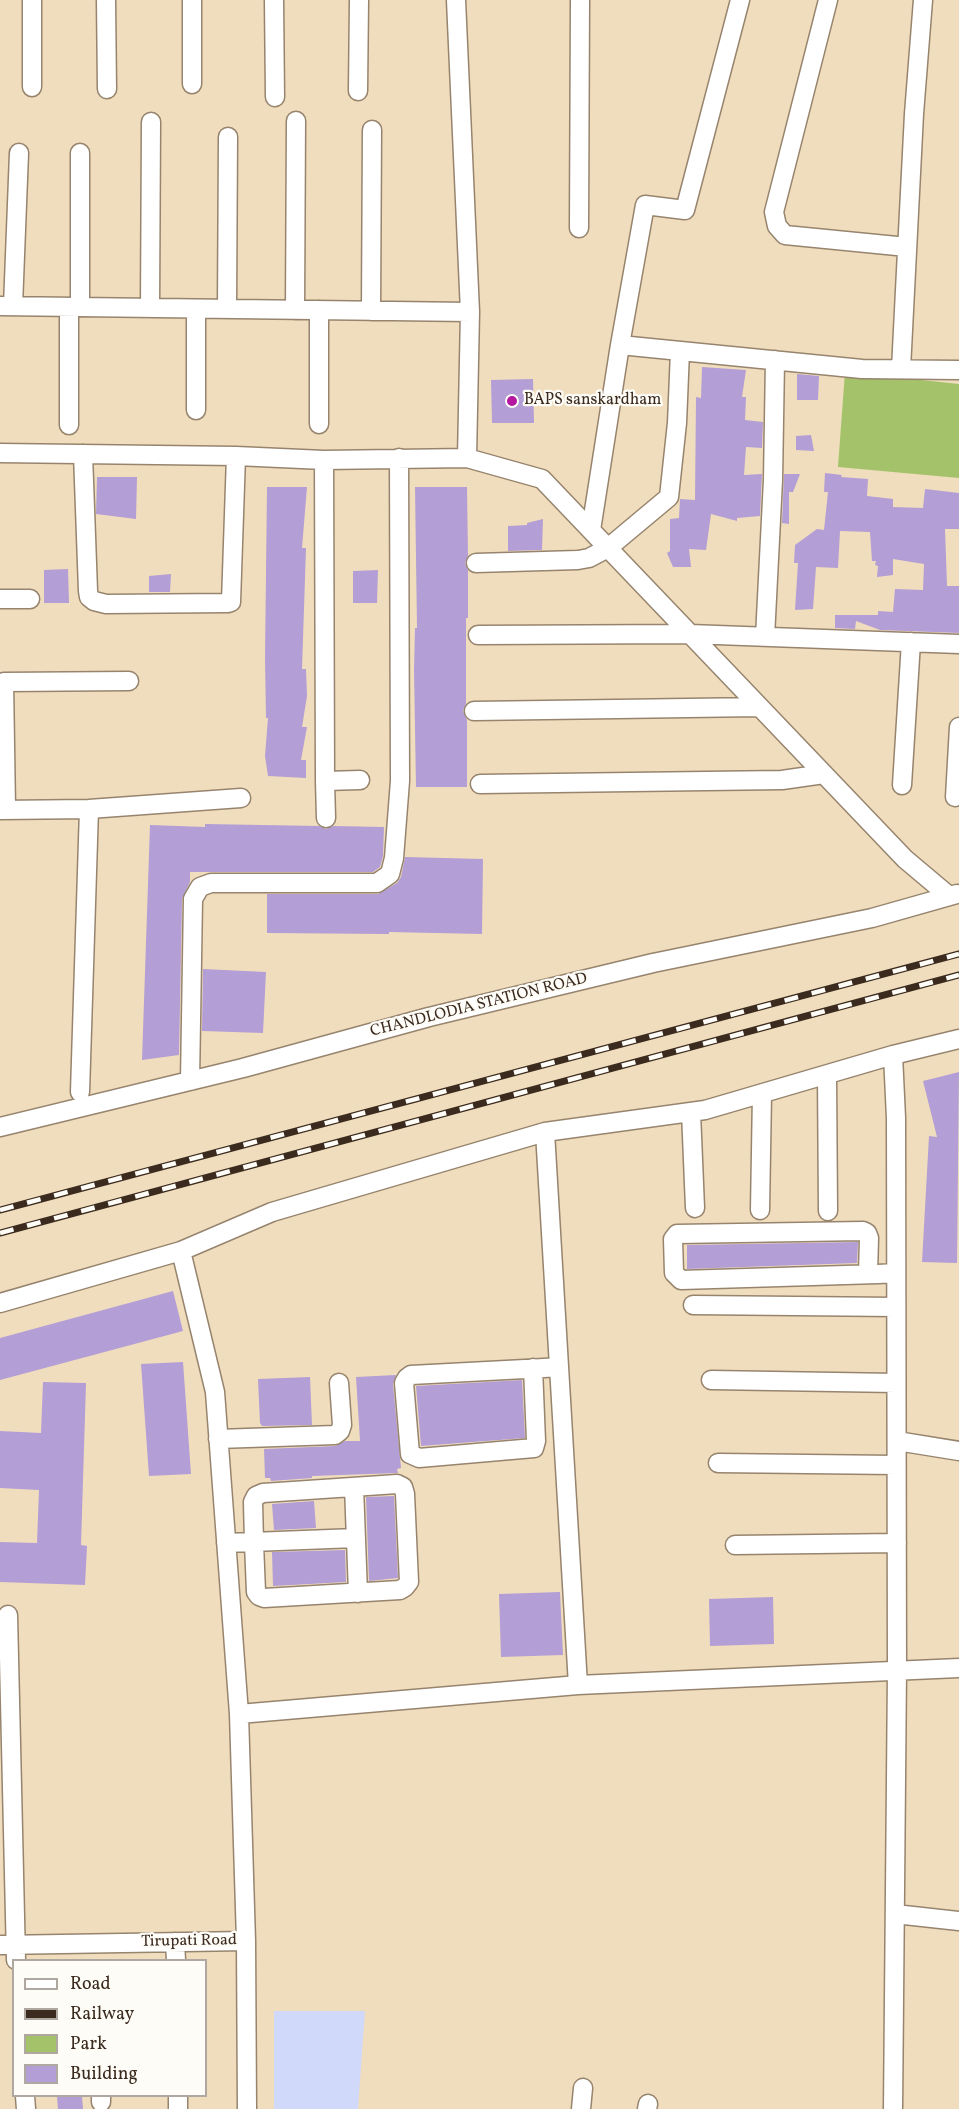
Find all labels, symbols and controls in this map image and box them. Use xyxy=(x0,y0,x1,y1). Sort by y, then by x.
place label: BAPS sanskardham xyxy=(524,391,661,411)
marker: BAPS sanskardham xyxy=(505,394,519,408)
street label: CHANDLODIA STATION ROAD xyxy=(368,970,590,1042)
street label: Tirupati Road xyxy=(141,1932,237,1952)
legend xyxy=(12,1959,207,2097)
text: Road xyxy=(70,1972,111,1997)
text: Railway xyxy=(70,2002,134,2027)
text: Park xyxy=(70,2032,107,2057)
text: Building xyxy=(70,2062,138,2087)

